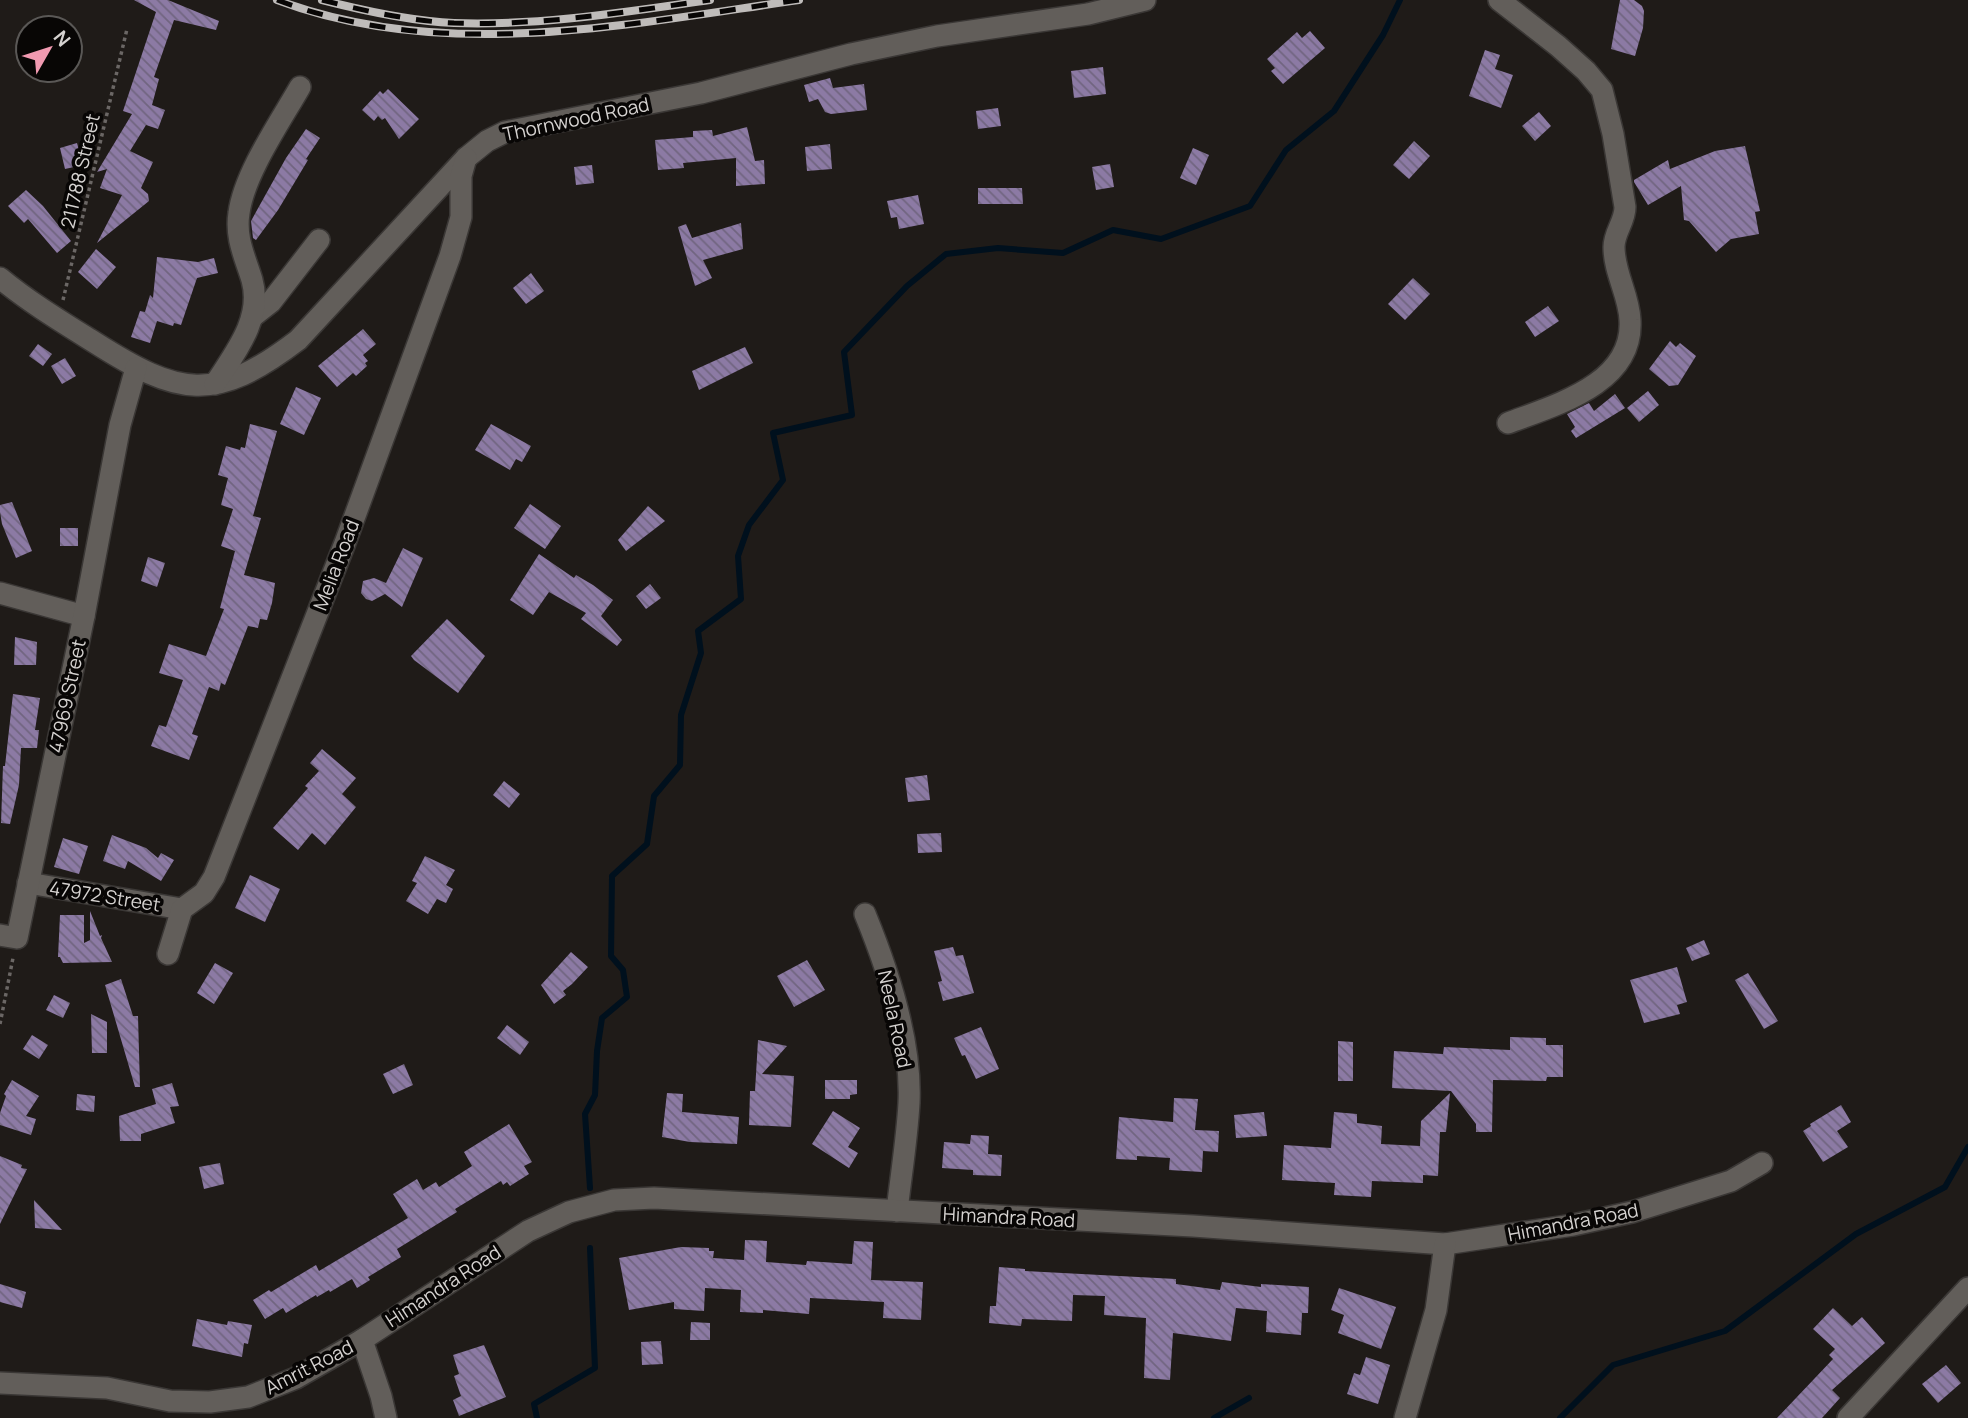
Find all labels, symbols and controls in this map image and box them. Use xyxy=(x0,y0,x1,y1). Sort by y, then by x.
north arrow xyxy=(14,14,84,84)
text: N xyxy=(48,25,77,52)
street label: Thornwood Road xyxy=(501,91,651,147)
street label: 211788 Street xyxy=(54,111,106,231)
street label: Melia Road xyxy=(307,516,365,614)
street label: 47969 Street xyxy=(42,637,92,755)
street label: 47972 Street xyxy=(48,874,162,918)
street label: Neela Road xyxy=(872,968,918,1070)
street label: Himandra Road xyxy=(1506,1197,1640,1247)
street label: Himandra Road xyxy=(942,1201,1076,1233)
street label: Himandra Road xyxy=(380,1239,506,1333)
street label: Amrit Road xyxy=(260,1334,358,1400)

